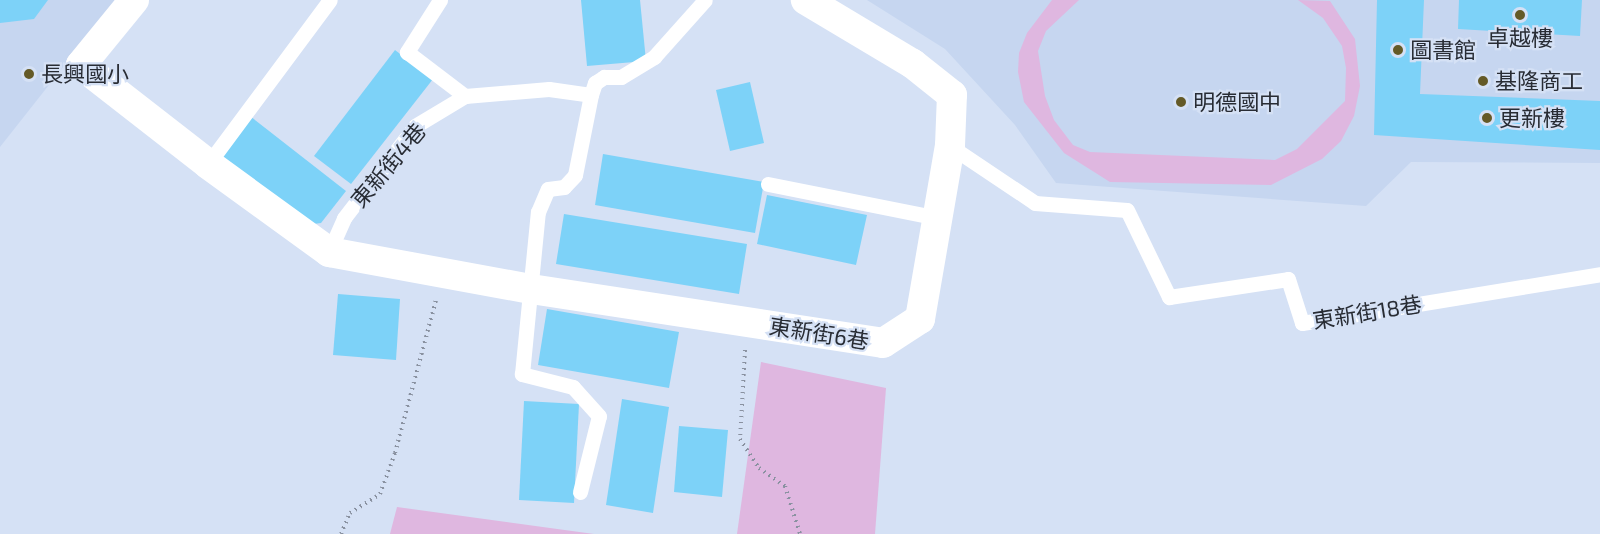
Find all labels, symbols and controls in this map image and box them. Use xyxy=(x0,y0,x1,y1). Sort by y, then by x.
marker: 卓越樓 xyxy=(1513,8,1527,22)
place label: 卓越樓 xyxy=(1487,25,1553,51)
place label: 圖書館 xyxy=(1410,37,1476,63)
marker: 圖書館 xyxy=(1391,43,1405,57)
place label: 長興國小 xyxy=(41,61,129,87)
marker: 長興國小 xyxy=(22,67,36,81)
place label: 基隆商工 xyxy=(1495,68,1583,94)
marker: 基隆商工 xyxy=(1476,74,1490,88)
place label: 明德國中 xyxy=(1193,89,1281,115)
marker: 明德國中 xyxy=(1174,95,1188,109)
place label: 更新樓 xyxy=(1499,105,1565,131)
marker: 更新樓 xyxy=(1480,111,1494,125)
street label: 東新街4巷 xyxy=(345,118,431,212)
street label: 東新街18巷 xyxy=(1311,290,1423,334)
street label: 東新街6巷 xyxy=(767,312,871,354)

